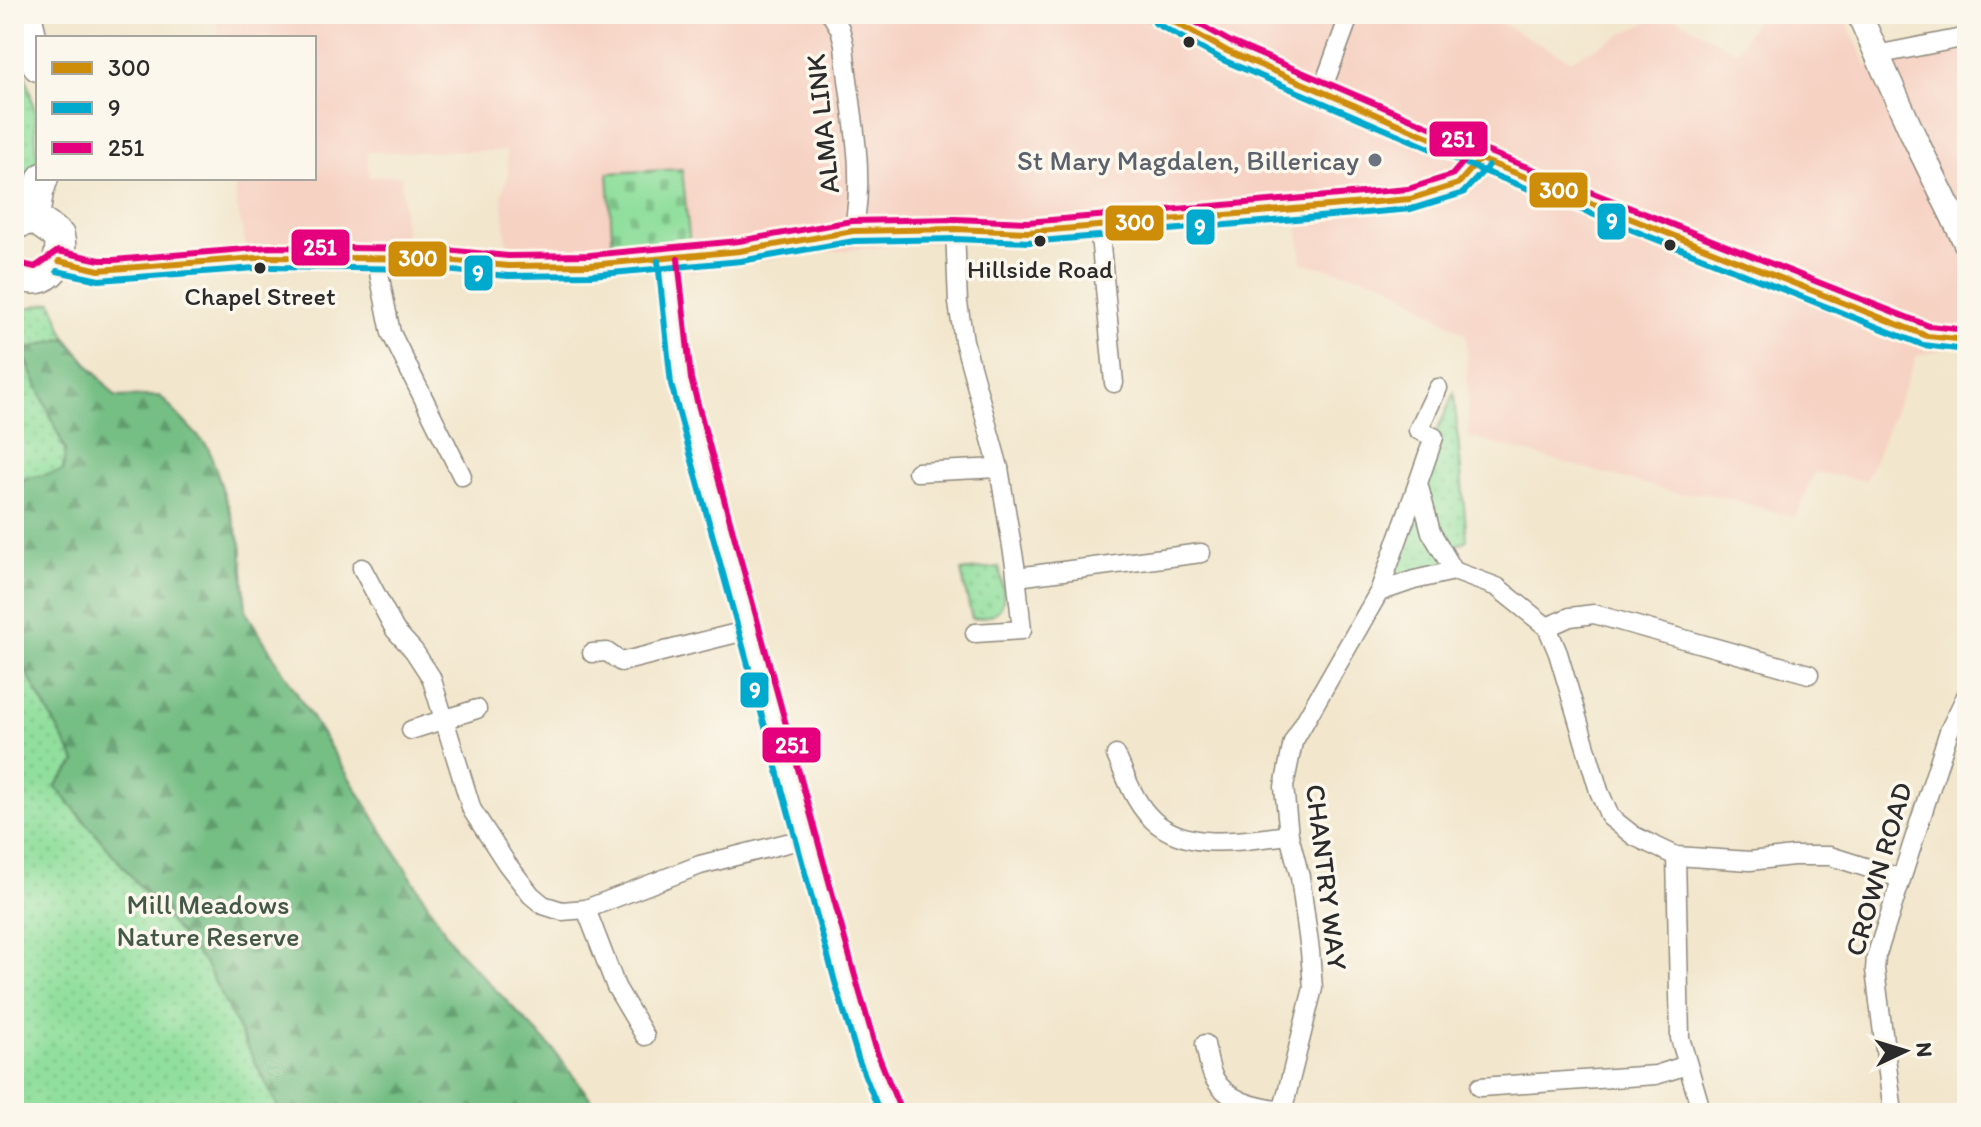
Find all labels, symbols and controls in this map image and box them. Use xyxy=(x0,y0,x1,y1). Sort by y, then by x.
unlabelled marker xyxy=(1181,34,1197,50)
legend xyxy=(36,36,316,180)
street label: ALMA LINK xyxy=(798,52,846,195)
text: 300 xyxy=(108,53,151,82)
text: 9 xyxy=(108,93,121,122)
line badge: 251 xyxy=(1428,120,1489,158)
text: 251 xyxy=(1441,126,1475,153)
text: 251 xyxy=(108,133,144,162)
place label: St Mary Magdalen, Billericay xyxy=(1017,143,1359,177)
marker: St Mary Magdalen, Billericay xyxy=(1366,151,1384,169)
line badge: 300 xyxy=(1528,171,1589,209)
text: 300 xyxy=(1539,177,1579,204)
line badge: 9 xyxy=(1596,202,1627,241)
line badge: 300 xyxy=(1104,204,1165,242)
line badge: 9 xyxy=(1185,208,1216,246)
text: 9 xyxy=(1606,208,1618,235)
text: 300 xyxy=(1115,209,1155,236)
text: 9 xyxy=(1194,214,1206,241)
line badge: 251 xyxy=(290,228,351,267)
marker: Hillside Road xyxy=(1032,233,1048,249)
text: 251 xyxy=(303,234,337,261)
unlabelled marker xyxy=(1662,237,1678,253)
line badge: 300 xyxy=(387,240,448,278)
text: 300 xyxy=(398,245,438,272)
place label: Hillside Road xyxy=(967,253,1113,285)
line badge: 9 xyxy=(463,254,494,292)
marker: Chapel Street xyxy=(252,260,268,276)
text: 9 xyxy=(472,260,484,287)
place label: Chapel Street xyxy=(184,280,336,312)
line badge: 9 xyxy=(739,671,770,709)
text: 9 xyxy=(749,677,761,704)
line badge: 251 xyxy=(761,726,822,764)
text: 251 xyxy=(775,732,809,759)
street label: CROWN ROAD xyxy=(1837,778,1919,960)
street label: CHANTRY WAY xyxy=(1299,782,1355,972)
park label: Mill Meadows Nature Reserve xyxy=(116,887,300,953)
north arrow xyxy=(1865,1011,1945,1091)
text: N xyxy=(1910,1041,1938,1058)

